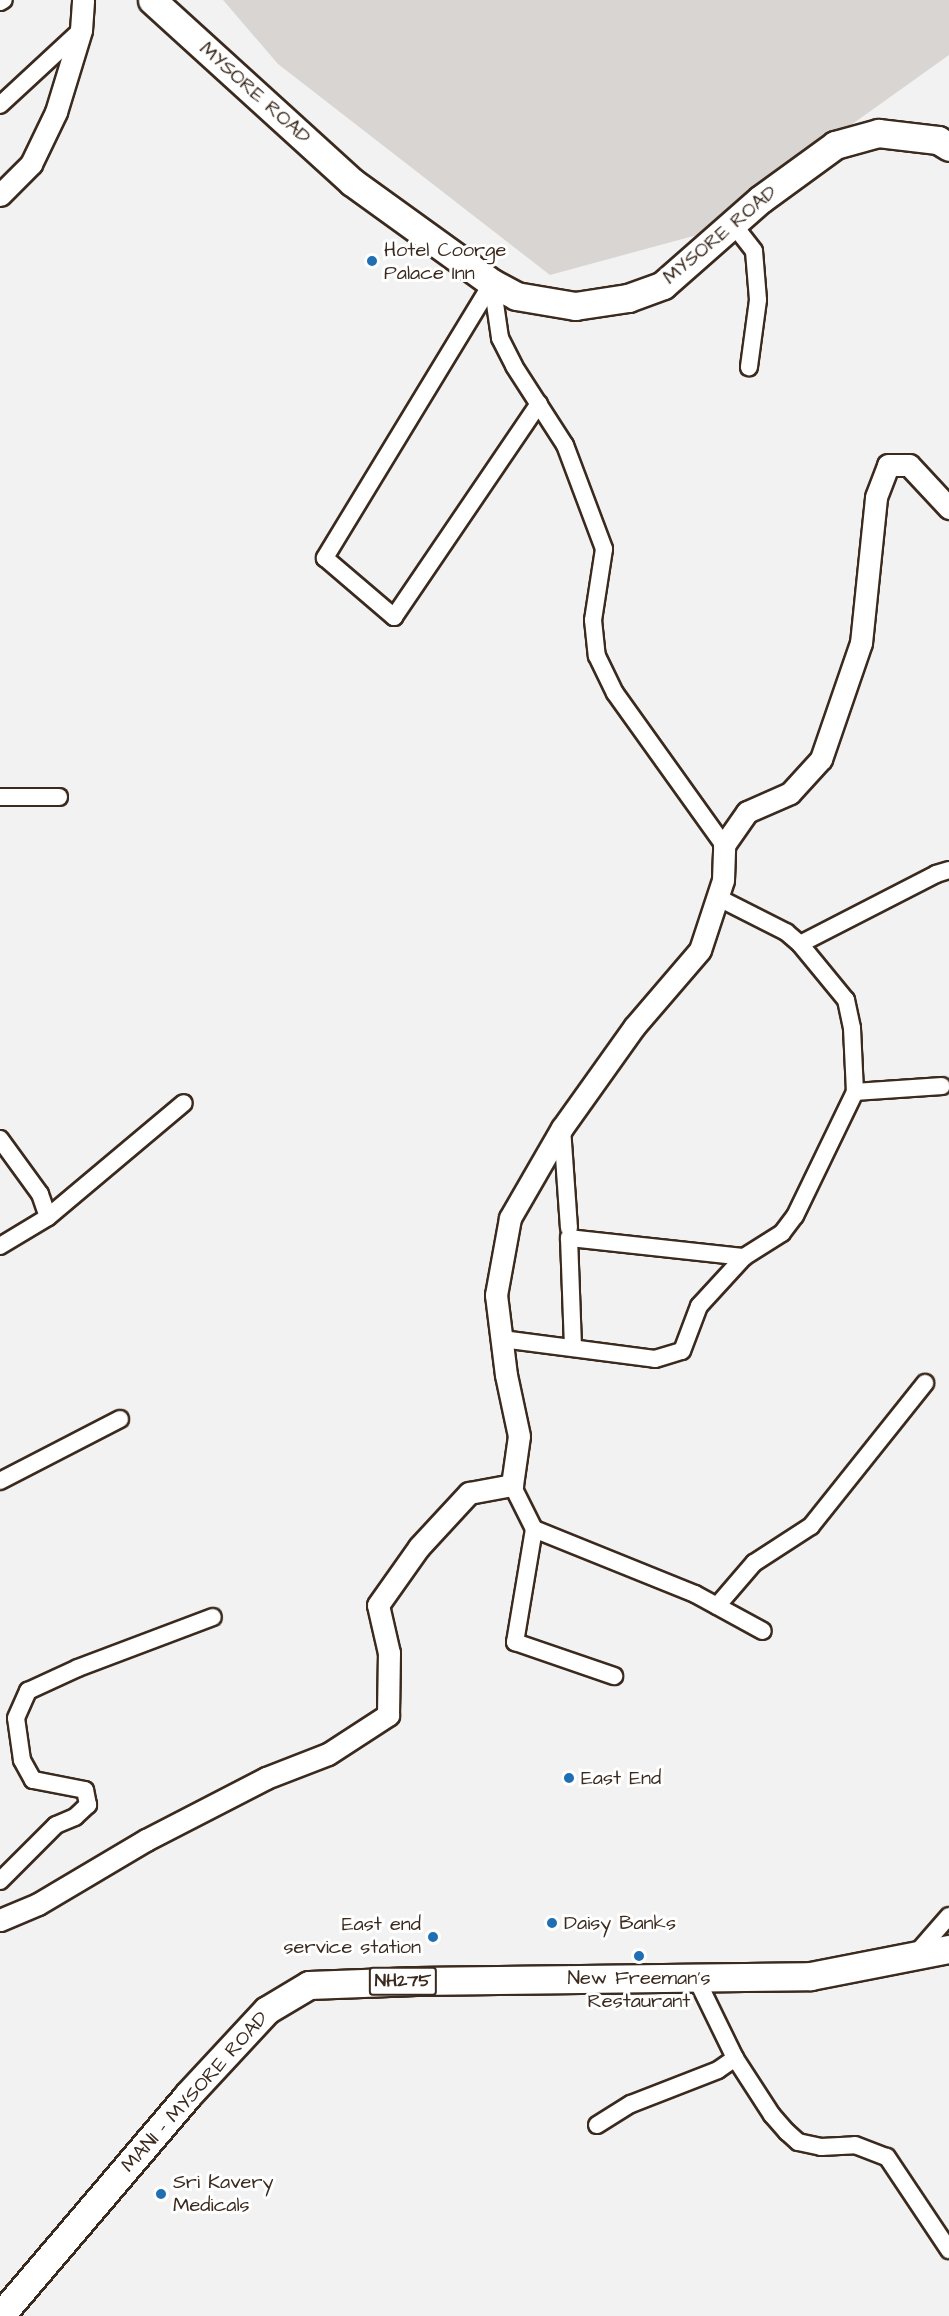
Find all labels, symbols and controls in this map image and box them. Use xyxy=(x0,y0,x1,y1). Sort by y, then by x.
street label: MYSORE ROAD xyxy=(195,37,315,149)
street label: MYSORE ROAD xyxy=(658,180,782,290)
place label: Hotel Coorge Palace Inn xyxy=(384,238,506,285)
marker: Hotel Coorge Palace Inn xyxy=(365,254,379,268)
place label: East End xyxy=(581,1766,661,1790)
marker: East End xyxy=(562,1771,576,1785)
place label: Daisy Banks xyxy=(564,1911,676,1935)
place label: East end service station xyxy=(284,1913,421,1960)
marker: Daisy Banks xyxy=(545,1916,559,1930)
marker: East end service station xyxy=(426,1930,440,1944)
marker: New Freeman's Restaurant xyxy=(632,1949,646,1963)
road number: NH275 xyxy=(368,1966,438,1996)
place label: New Freeman's Restaurant xyxy=(567,1966,711,2013)
street label: MANI - MYSORE ROAD xyxy=(116,2007,274,2177)
place label: Sri Kavery Medicals xyxy=(173,2170,273,2217)
marker: Sri Kavery Medicals xyxy=(154,2187,168,2201)

